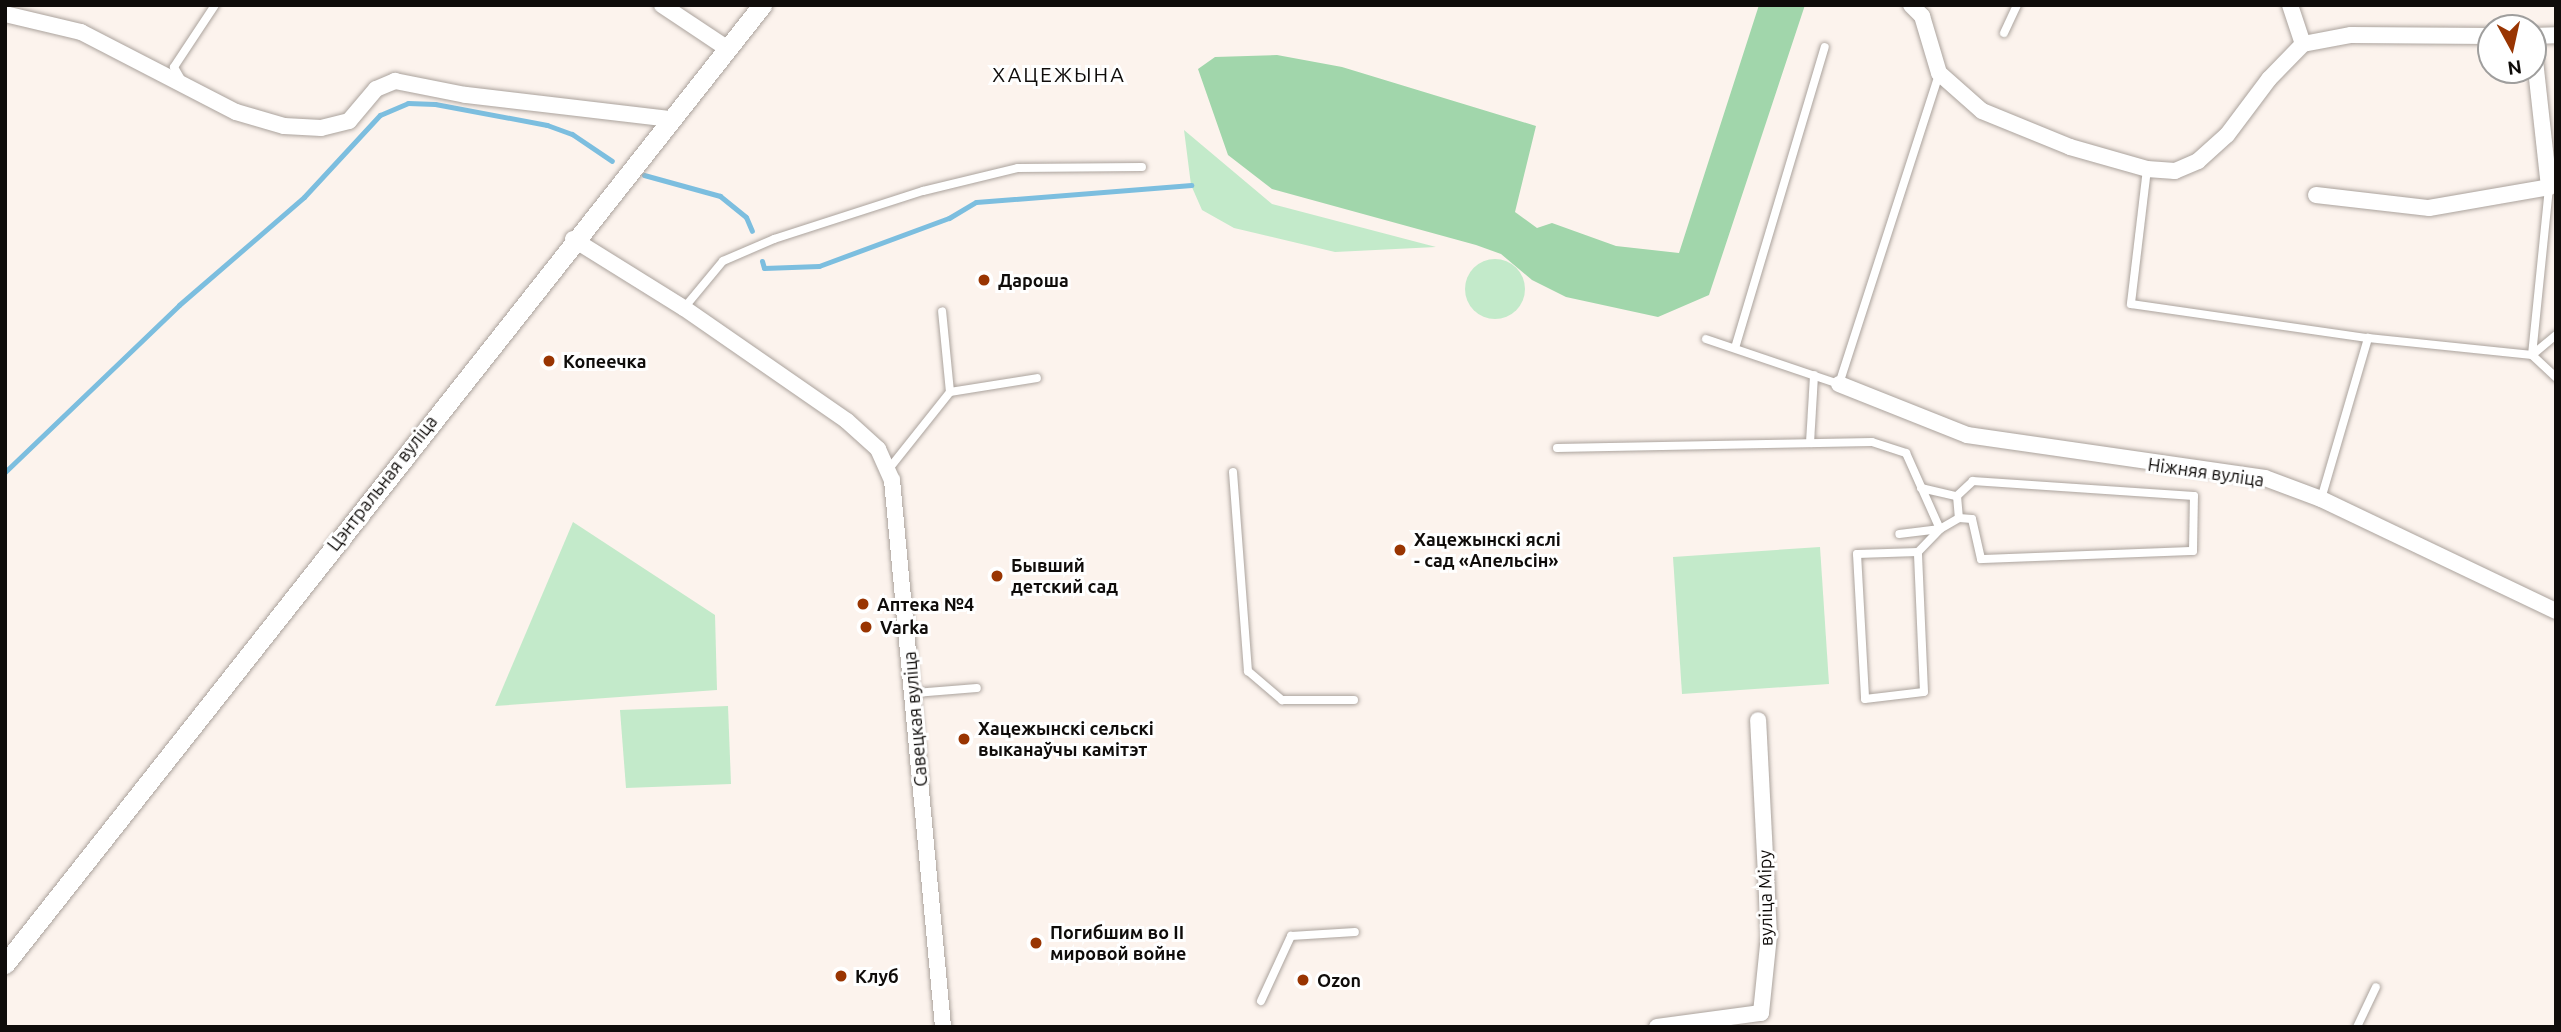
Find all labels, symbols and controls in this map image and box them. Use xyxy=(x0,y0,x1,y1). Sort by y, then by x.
north arrow xyxy=(2477,14,2547,84)
text: N xyxy=(2506,56,2523,80)
district label: ХАЦЕЖЫНА xyxy=(993,61,1125,87)
place label: Дароша xyxy=(998,269,1069,291)
marker: Дароша xyxy=(976,272,992,288)
place label: Копеечка xyxy=(563,350,646,372)
marker: Копеечка xyxy=(541,353,557,369)
street label: Цэнтральная вуліца xyxy=(322,411,442,555)
street label: Ніжняя вуліца xyxy=(2146,453,2266,491)
place label: Хацежынскі яслі - сад «Апельсін» xyxy=(1414,529,1561,572)
marker: Хацежынскі яслі - сад «Апельсін» xyxy=(1392,542,1408,558)
place label: Бывший детский сад xyxy=(1011,555,1118,598)
marker: Бывший детский сад xyxy=(989,568,1005,584)
place label: Аптека №4 xyxy=(877,593,974,615)
marker: Аптека №4 xyxy=(855,596,871,612)
place label: Varka xyxy=(880,616,929,638)
marker: Varka xyxy=(858,619,874,635)
street label: Савецкая вуліца xyxy=(898,650,932,788)
place label: Хацежынскі сельскі выканаўчы камітэт xyxy=(978,718,1154,760)
marker: Хацежынскі сельскі выканаўчы камітэт xyxy=(956,731,972,747)
street label: вуліца Міру xyxy=(1753,850,1777,946)
place label: Погибшим во II мировой войне xyxy=(1050,922,1186,964)
marker: Погибшим во II мировой войне xyxy=(1028,935,1044,951)
place label: Клуб xyxy=(855,965,899,987)
marker: Клуб xyxy=(833,968,849,984)
place label: Ozon xyxy=(1317,969,1361,991)
marker: Ozon xyxy=(1295,972,1311,988)

